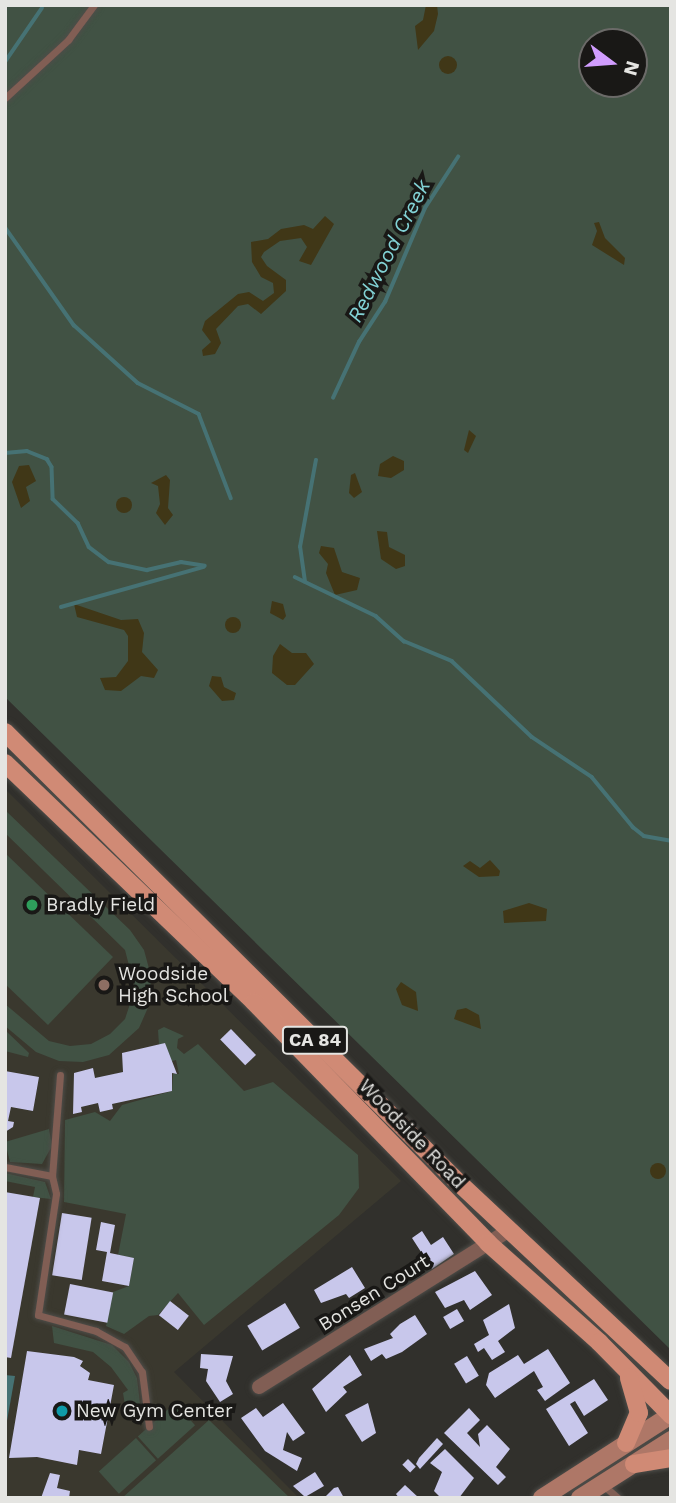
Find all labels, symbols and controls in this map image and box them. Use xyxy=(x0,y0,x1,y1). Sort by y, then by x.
north arrow xyxy=(578,28,648,98)
text: N xyxy=(619,58,645,78)
water label: Redwood Creek xyxy=(342,175,436,327)
place label: Bradly Field xyxy=(46,894,156,916)
marker: Bradly Field xyxy=(24,897,40,913)
place label: Woodside High School xyxy=(118,963,229,1007)
marker: Woodside High School xyxy=(96,977,112,993)
road number: CA 84 xyxy=(280,1026,350,1055)
street label: Woodside Road xyxy=(354,1075,470,1193)
street label: Bonsen Court xyxy=(314,1250,434,1336)
place label: New Gym Center xyxy=(76,1400,233,1422)
marker: New Gym Center xyxy=(54,1403,70,1419)

